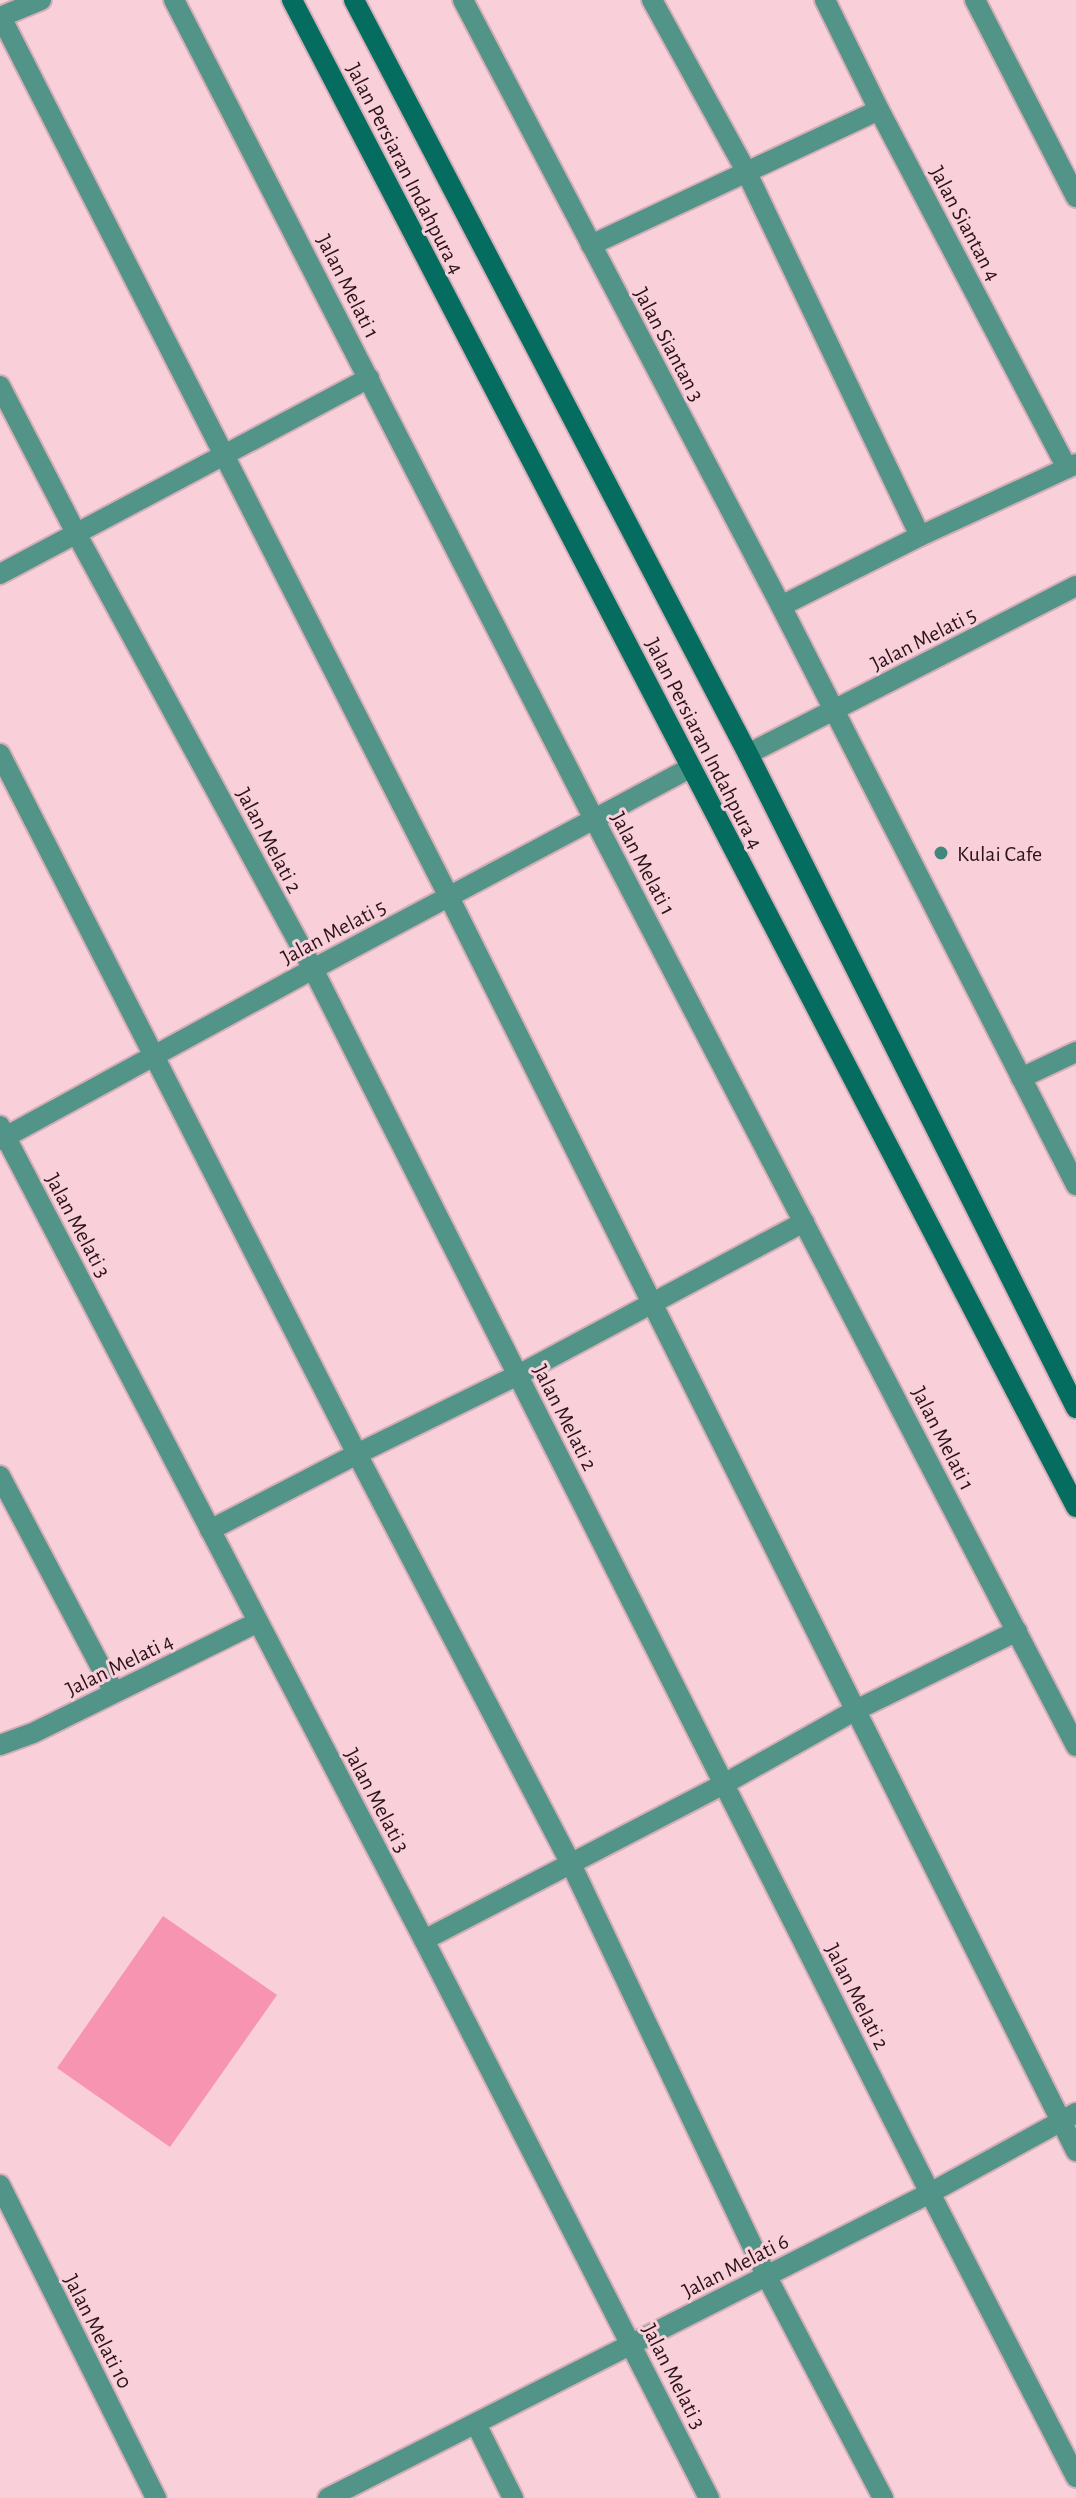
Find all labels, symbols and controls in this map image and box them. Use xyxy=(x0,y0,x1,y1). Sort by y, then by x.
street label: Jalan Persiaran Indahpura 4 xyxy=(342,59,468,277)
street label: Jalan Siantan 4 xyxy=(926,162,1005,284)
street label: Jalan Melati 1 xyxy=(313,231,384,342)
street label: Jalan Siantan 3 xyxy=(630,284,708,405)
street label: Jalan Melati 5 xyxy=(867,603,980,675)
street label: Jalan Persiaran Indahpura 4 xyxy=(641,634,767,852)
street label: Jalan Melati 2 xyxy=(232,784,306,897)
street label: Jalan Melati 1 xyxy=(607,808,679,919)
place label: Kulai Cafe xyxy=(957,843,1042,865)
marker: Kulai Cafe xyxy=(932,844,950,862)
street label: Jalan Melati 5 xyxy=(278,895,389,969)
street label: Jalan Melati 3 xyxy=(42,1170,115,1281)
street label: Jalan Melati 2 xyxy=(529,1361,601,1474)
street label: Jalan Melati 1 xyxy=(908,1383,979,1494)
street label: Jalan Melati 4 xyxy=(62,1630,176,1700)
street label: Jalan Melati 3 xyxy=(341,1745,414,1856)
street label: Jalan Melati 2 xyxy=(821,1940,893,2053)
street label: Jalan Melati 6 xyxy=(679,2230,792,2302)
street label: Jalan Melati 10 xyxy=(60,2271,136,2392)
street label: Jalan Melati 3 xyxy=(638,2320,710,2433)

